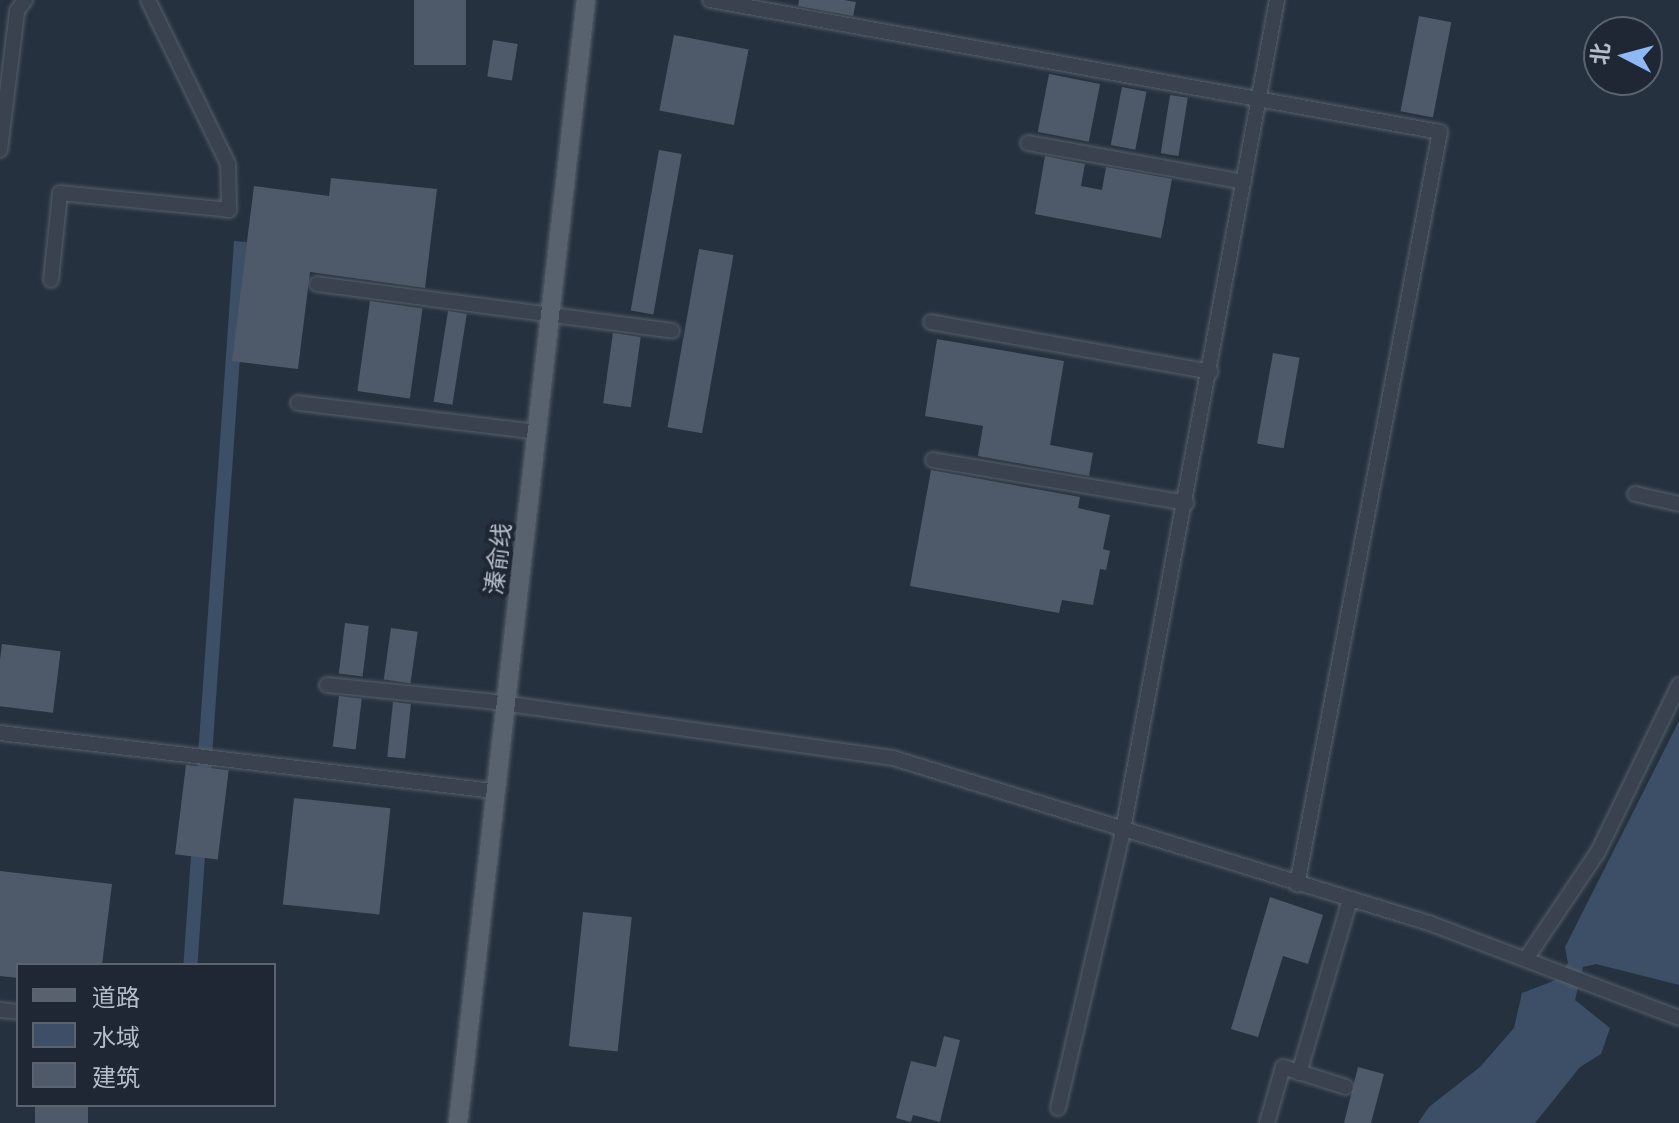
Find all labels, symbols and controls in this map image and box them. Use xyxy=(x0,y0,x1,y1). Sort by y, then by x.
north arrow xyxy=(1583,16,1663,96)
text: 北 xyxy=(1587,41,1614,66)
street label: 溱俞线 xyxy=(480,522,518,596)
legend xyxy=(16,963,276,1107)
text: 道路 xyxy=(92,984,140,1012)
text: 水域 xyxy=(92,1024,140,1052)
text: 建筑 xyxy=(92,1064,140,1092)

